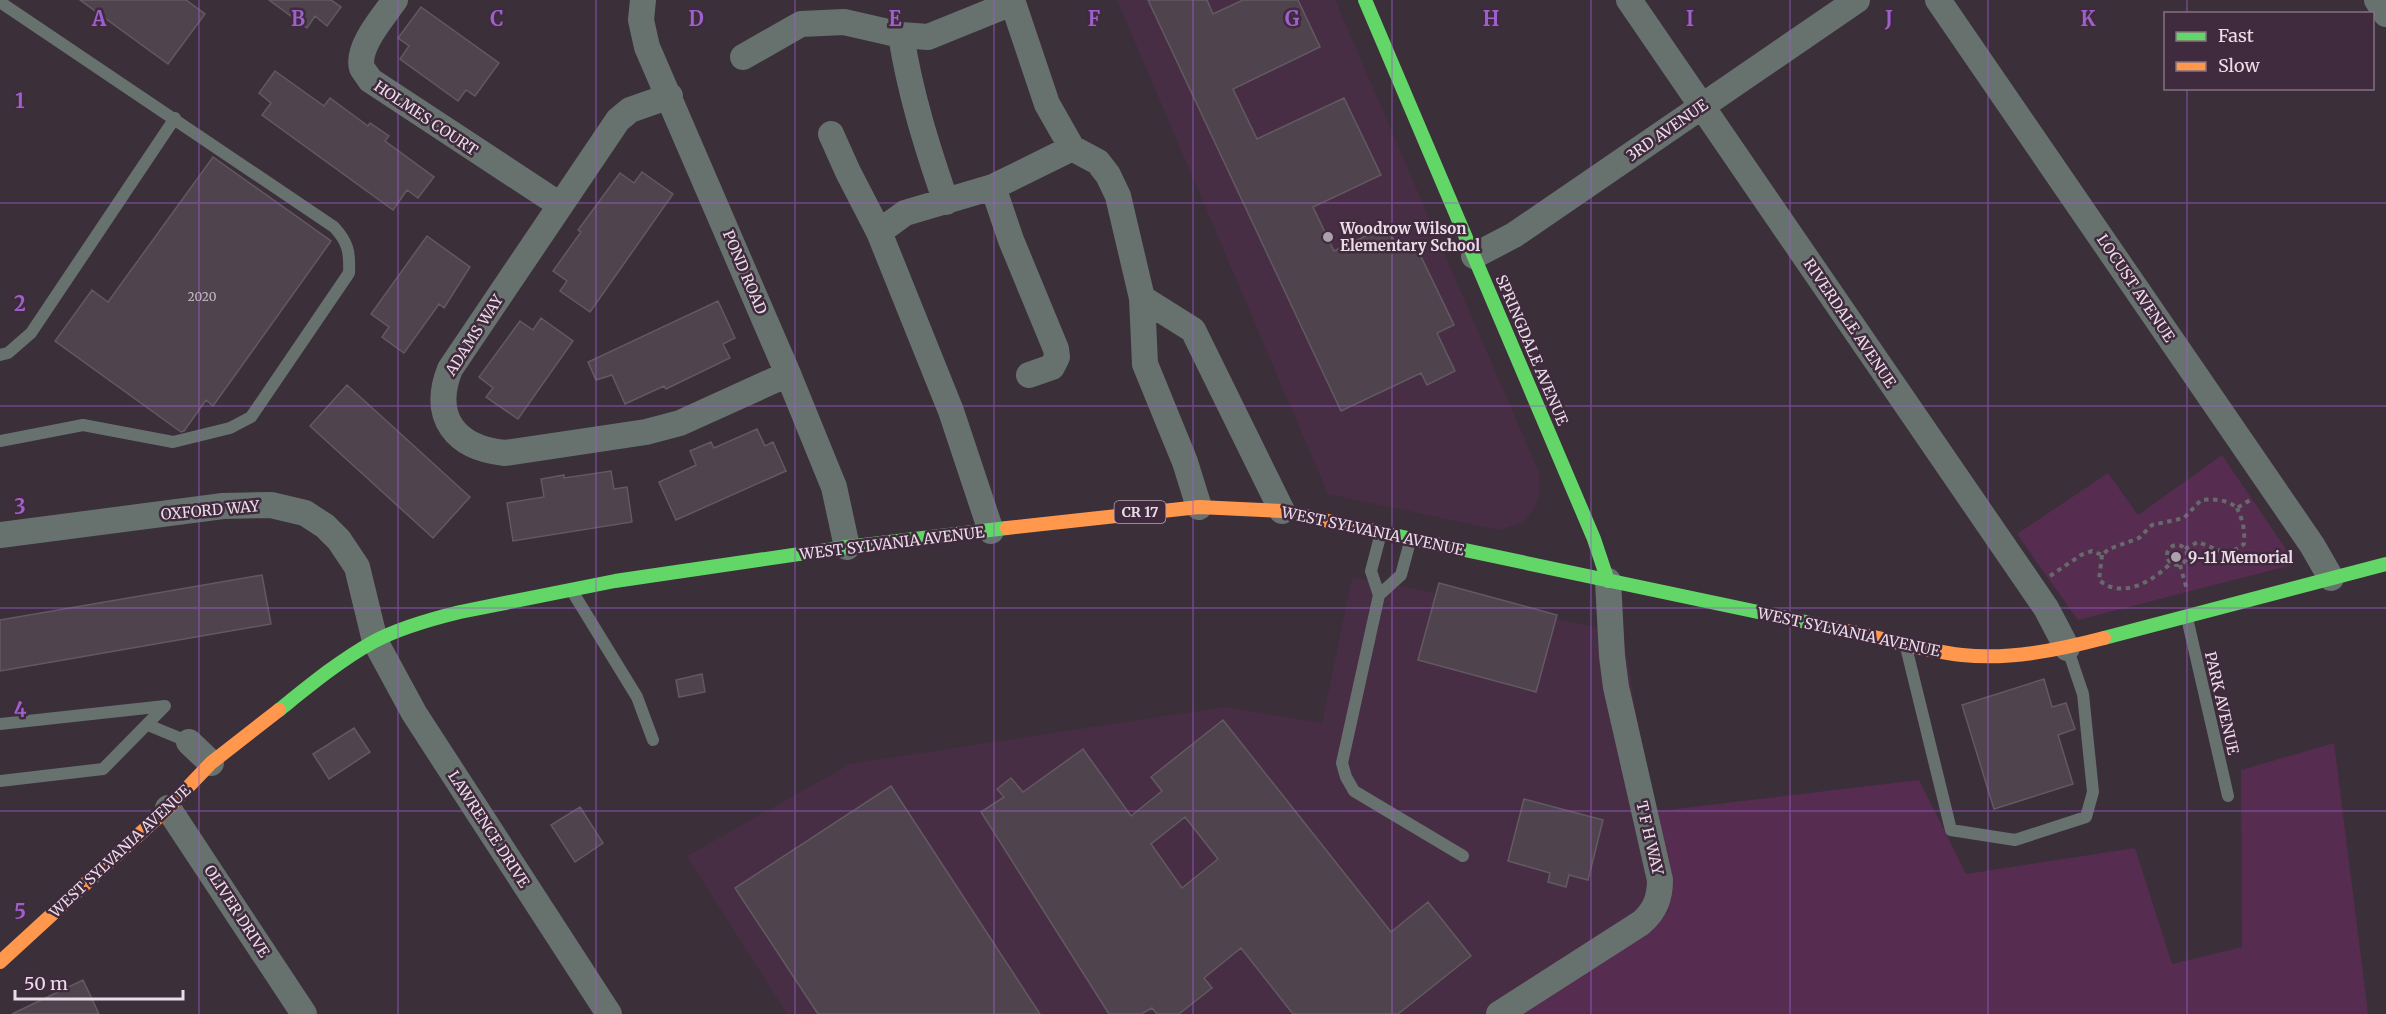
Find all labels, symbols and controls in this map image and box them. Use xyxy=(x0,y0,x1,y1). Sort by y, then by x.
text: A xyxy=(91,6,107,31)
text: B xyxy=(291,6,305,31)
text: C xyxy=(490,6,504,31)
text: D xyxy=(688,6,704,31)
text: E xyxy=(888,6,902,31)
text: F xyxy=(1088,6,1101,31)
text: G xyxy=(1285,6,1300,31)
text: H xyxy=(1483,6,1499,31)
text: I xyxy=(1686,6,1694,31)
text: J xyxy=(1884,6,1893,31)
text: K xyxy=(2081,6,2096,31)
legend xyxy=(2164,12,2374,90)
text: Fast xyxy=(2218,24,2254,47)
text: Slow xyxy=(2218,54,2261,77)
street label: HOLMES COURT xyxy=(371,76,482,160)
text: 1 xyxy=(15,88,25,113)
street label: 3RD AVENUE xyxy=(1623,95,1712,165)
place label: Woodrow Wilson Elementary School xyxy=(1339,219,1480,255)
street label: POND ROAD xyxy=(719,227,771,317)
marker: Woodrow Wilson Elementary School xyxy=(1321,230,1335,244)
street label: LOCUST AVENUE xyxy=(2093,231,2179,346)
street label: RIVERDALE AVENUE xyxy=(1800,255,1900,391)
street label: SPRINGDALE AVENUE xyxy=(1492,272,1573,429)
house number: 2020 xyxy=(188,289,217,304)
text: 2 xyxy=(14,291,26,316)
street label: ADAMS WAY xyxy=(440,291,507,380)
text: 3 xyxy=(14,494,26,519)
street label: OXFORD WAY xyxy=(160,496,260,524)
road number: CR 17 xyxy=(1114,501,1166,523)
street label: WEST SYLVANIA AVENUE xyxy=(1279,502,1466,560)
street label: WEST SYLVANIA AVENUE xyxy=(798,522,986,564)
place label: 9-11 Memorial xyxy=(2188,548,2293,567)
marker: 9-11 Memorial xyxy=(2169,550,2183,564)
street label: WEST SYLVANIA AVENUE xyxy=(1755,603,1942,661)
street label: PARK AVENUE xyxy=(2201,650,2243,757)
text: 4 xyxy=(14,697,27,722)
street label: LAWRENCE DRIVE xyxy=(444,767,534,891)
street label: WEST SYLVANIA AVENUE xyxy=(45,780,195,922)
street label: T F H WAY xyxy=(1632,799,1668,877)
street label: OLIVER DRIVE xyxy=(200,861,274,961)
text: 5 xyxy=(14,899,26,924)
scale bar xyxy=(15,963,183,1001)
text: 50 m xyxy=(24,972,68,995)

